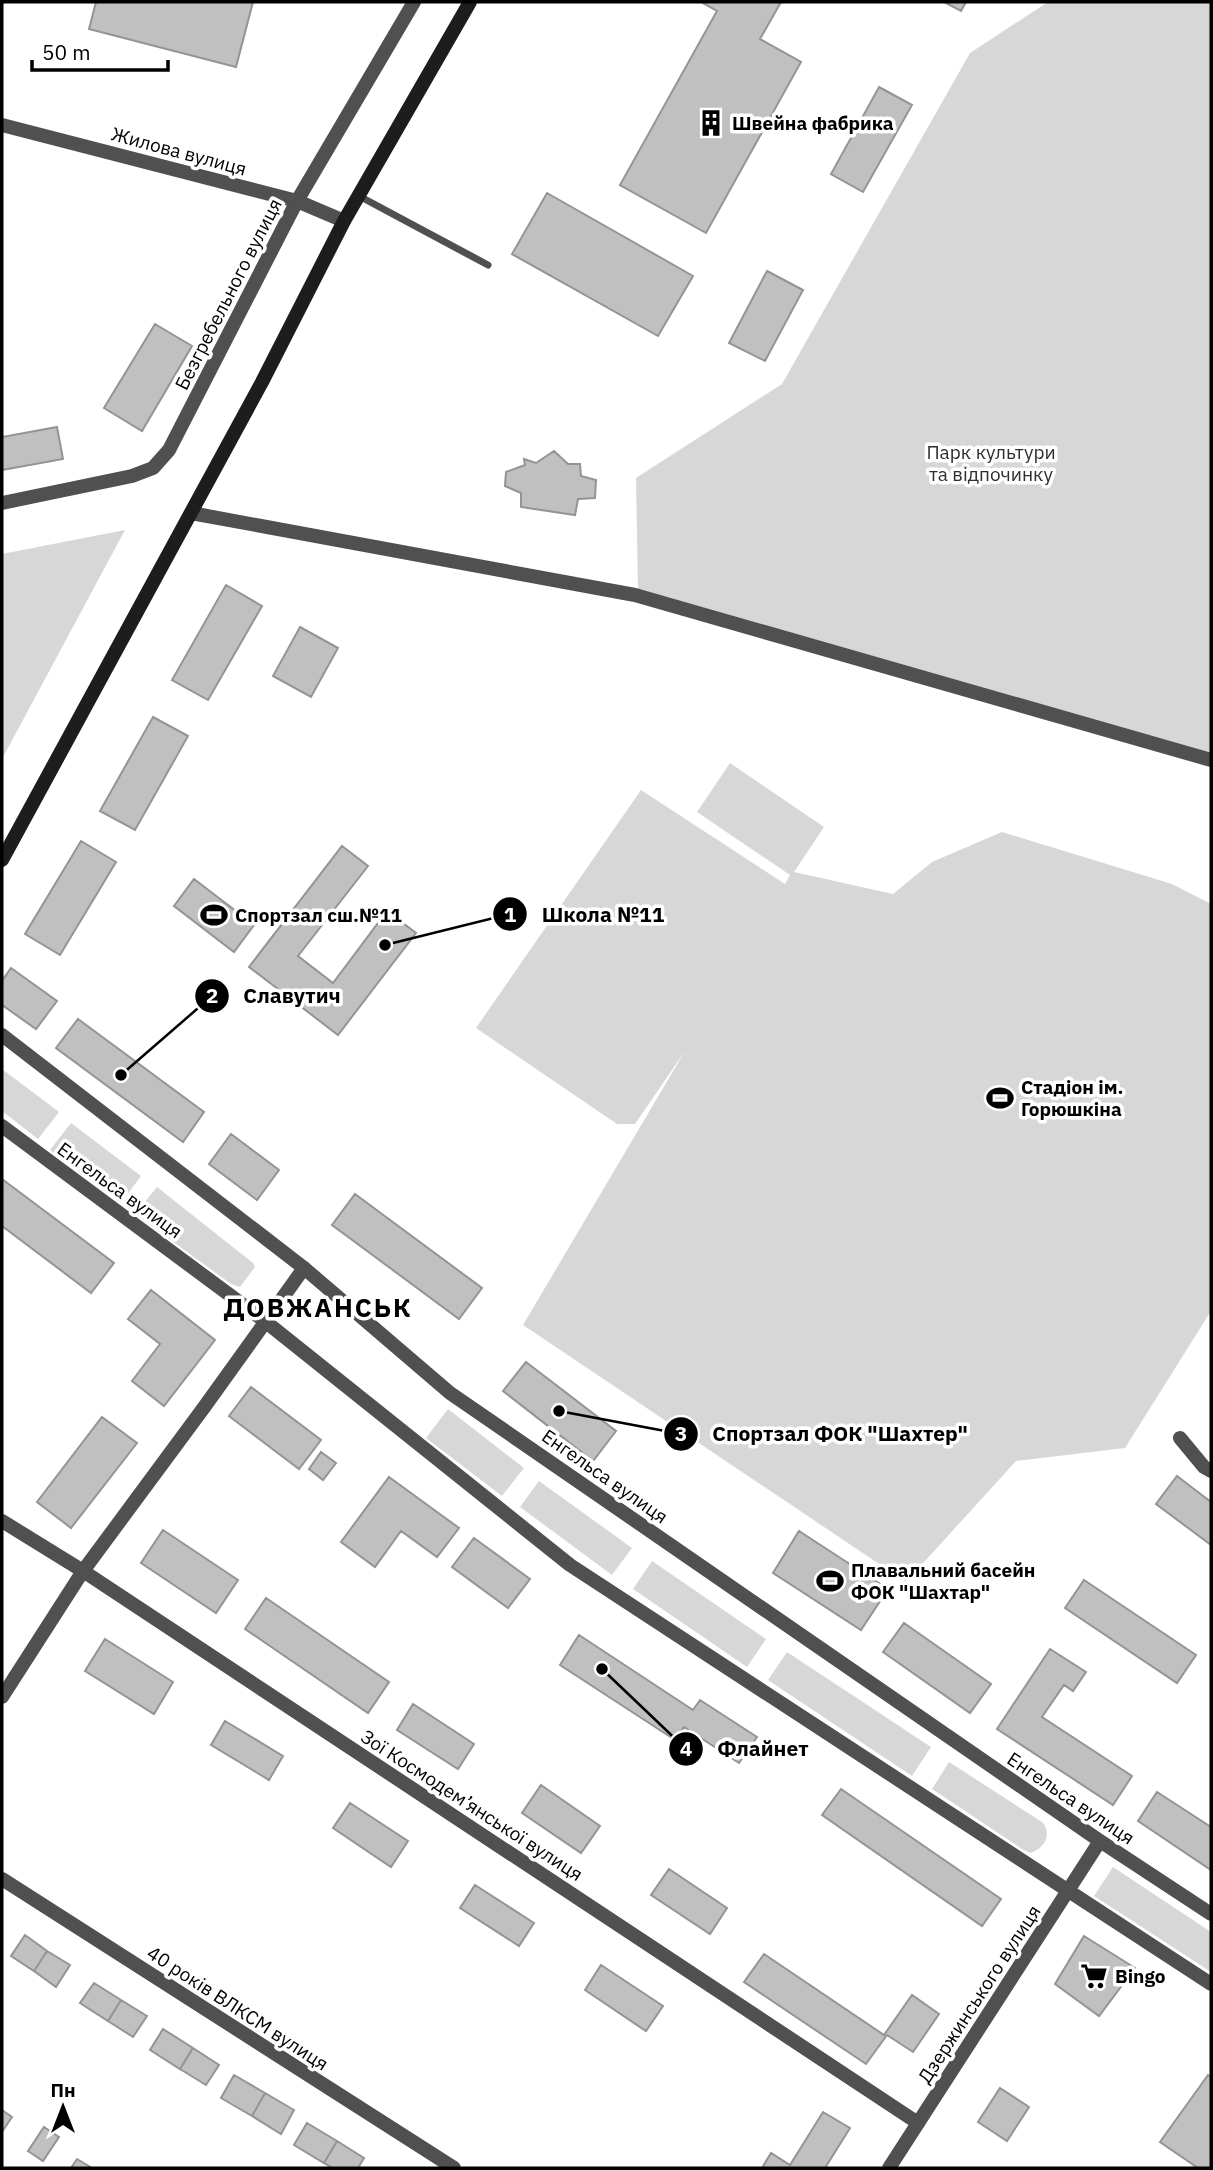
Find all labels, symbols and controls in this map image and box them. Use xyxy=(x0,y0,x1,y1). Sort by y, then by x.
scale bar xyxy=(32,28,168,72)
text: 50 m xyxy=(42,38,91,66)
building icon: Швейна фабрика xyxy=(696,108,726,138)
place label: Швейна фабрика xyxy=(732,111,894,135)
street label: Жилова вулиця xyxy=(109,121,249,181)
street label: Безгребельного вулиця xyxy=(169,194,287,394)
park label: Парк культури та відпочинку xyxy=(926,440,1056,486)
callout: Школа №11 xyxy=(493,893,679,935)
sports icon: Спортзал сш.№11 xyxy=(199,900,229,930)
text: 1 xyxy=(504,900,517,928)
text: Школа №11 xyxy=(542,900,665,928)
place label: Спортзал сш.№11 xyxy=(235,903,403,927)
callout: Славутич xyxy=(194,975,355,1017)
text: 2 xyxy=(206,981,218,1009)
text: Славутич xyxy=(243,981,341,1009)
place label: Стадіон ім. Горюшкіна xyxy=(1021,1075,1123,1121)
sports icon: Стадіон ім. Горюшкіна xyxy=(985,1083,1015,1113)
street label: Енгельса вулиця xyxy=(53,1137,187,1243)
district label: ДОВЖАНСЬК xyxy=(224,1290,412,1324)
callout: Спортзал ФОК "Шахтер" xyxy=(664,1413,982,1455)
text: 3 xyxy=(675,1419,687,1447)
text: Спортзал ФОК "Шахтер" xyxy=(712,1419,968,1447)
street label: Енгельса вулиця xyxy=(537,1424,673,1528)
place label: Плавальний басейн ФОК "Шахтар" xyxy=(851,1558,1035,1604)
sports icon: Плавальний басейн ФОК "Шахтар" xyxy=(815,1566,845,1596)
street label: Зої Космодем’янської вулиця xyxy=(356,1724,588,1886)
callout: Флайнет xyxy=(668,1728,822,1770)
text: 4 xyxy=(680,1734,692,1762)
text: Флайнет xyxy=(718,1734,809,1762)
street label: Енгельса вулиця xyxy=(1003,1747,1139,1849)
street label: Дзержинського вулиця xyxy=(912,1900,1046,2088)
street label: 40 років ВЛКСМ вулиця xyxy=(143,1940,333,2076)
supermarket icon: Bingo xyxy=(1079,1961,1109,1991)
place label: Bingo xyxy=(1115,1964,1166,1988)
north arrow xyxy=(28,2072,98,2142)
text: Пн xyxy=(50,2078,76,2102)

